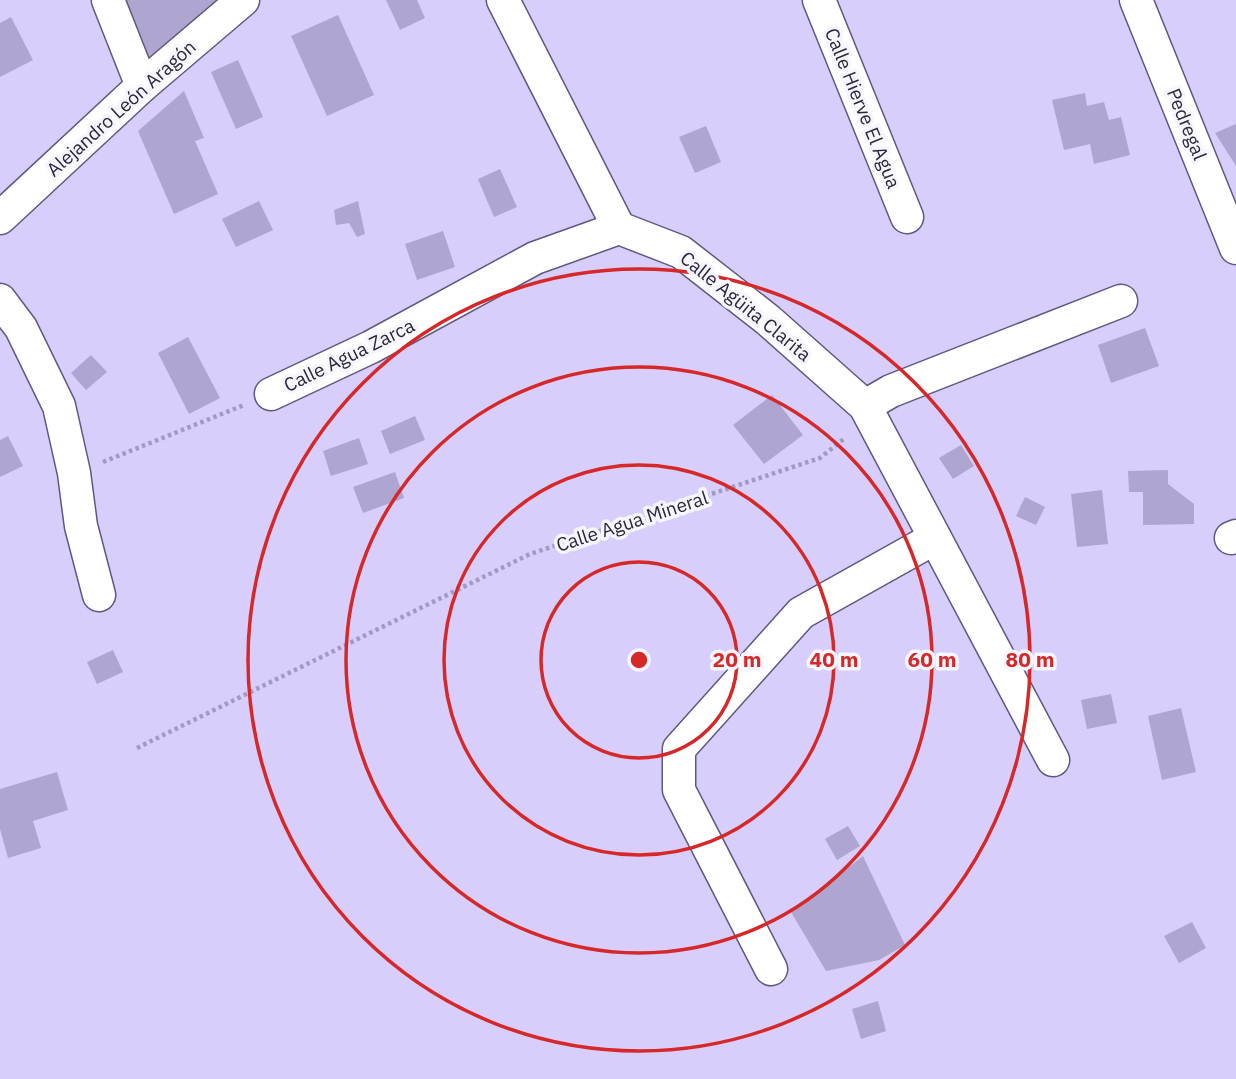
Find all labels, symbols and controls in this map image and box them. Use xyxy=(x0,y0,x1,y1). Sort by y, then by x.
street label: Calle Hierve El Agua xyxy=(820,24,906,192)
street label: Alejandro León Aragón xyxy=(41,35,201,181)
street label: Pedregal xyxy=(1162,85,1212,163)
street label: Calle Agüita Clarita xyxy=(676,246,816,366)
street label: Calle Agua Zarca xyxy=(280,313,418,397)
street label: Calle Agua Mineral xyxy=(553,485,711,557)
text: 20 m xyxy=(713,645,761,673)
text: 40 m xyxy=(810,645,858,673)
text: 60 m xyxy=(908,645,956,673)
text: 80 m xyxy=(1006,645,1054,673)
centre of rings xyxy=(627,648,651,672)

